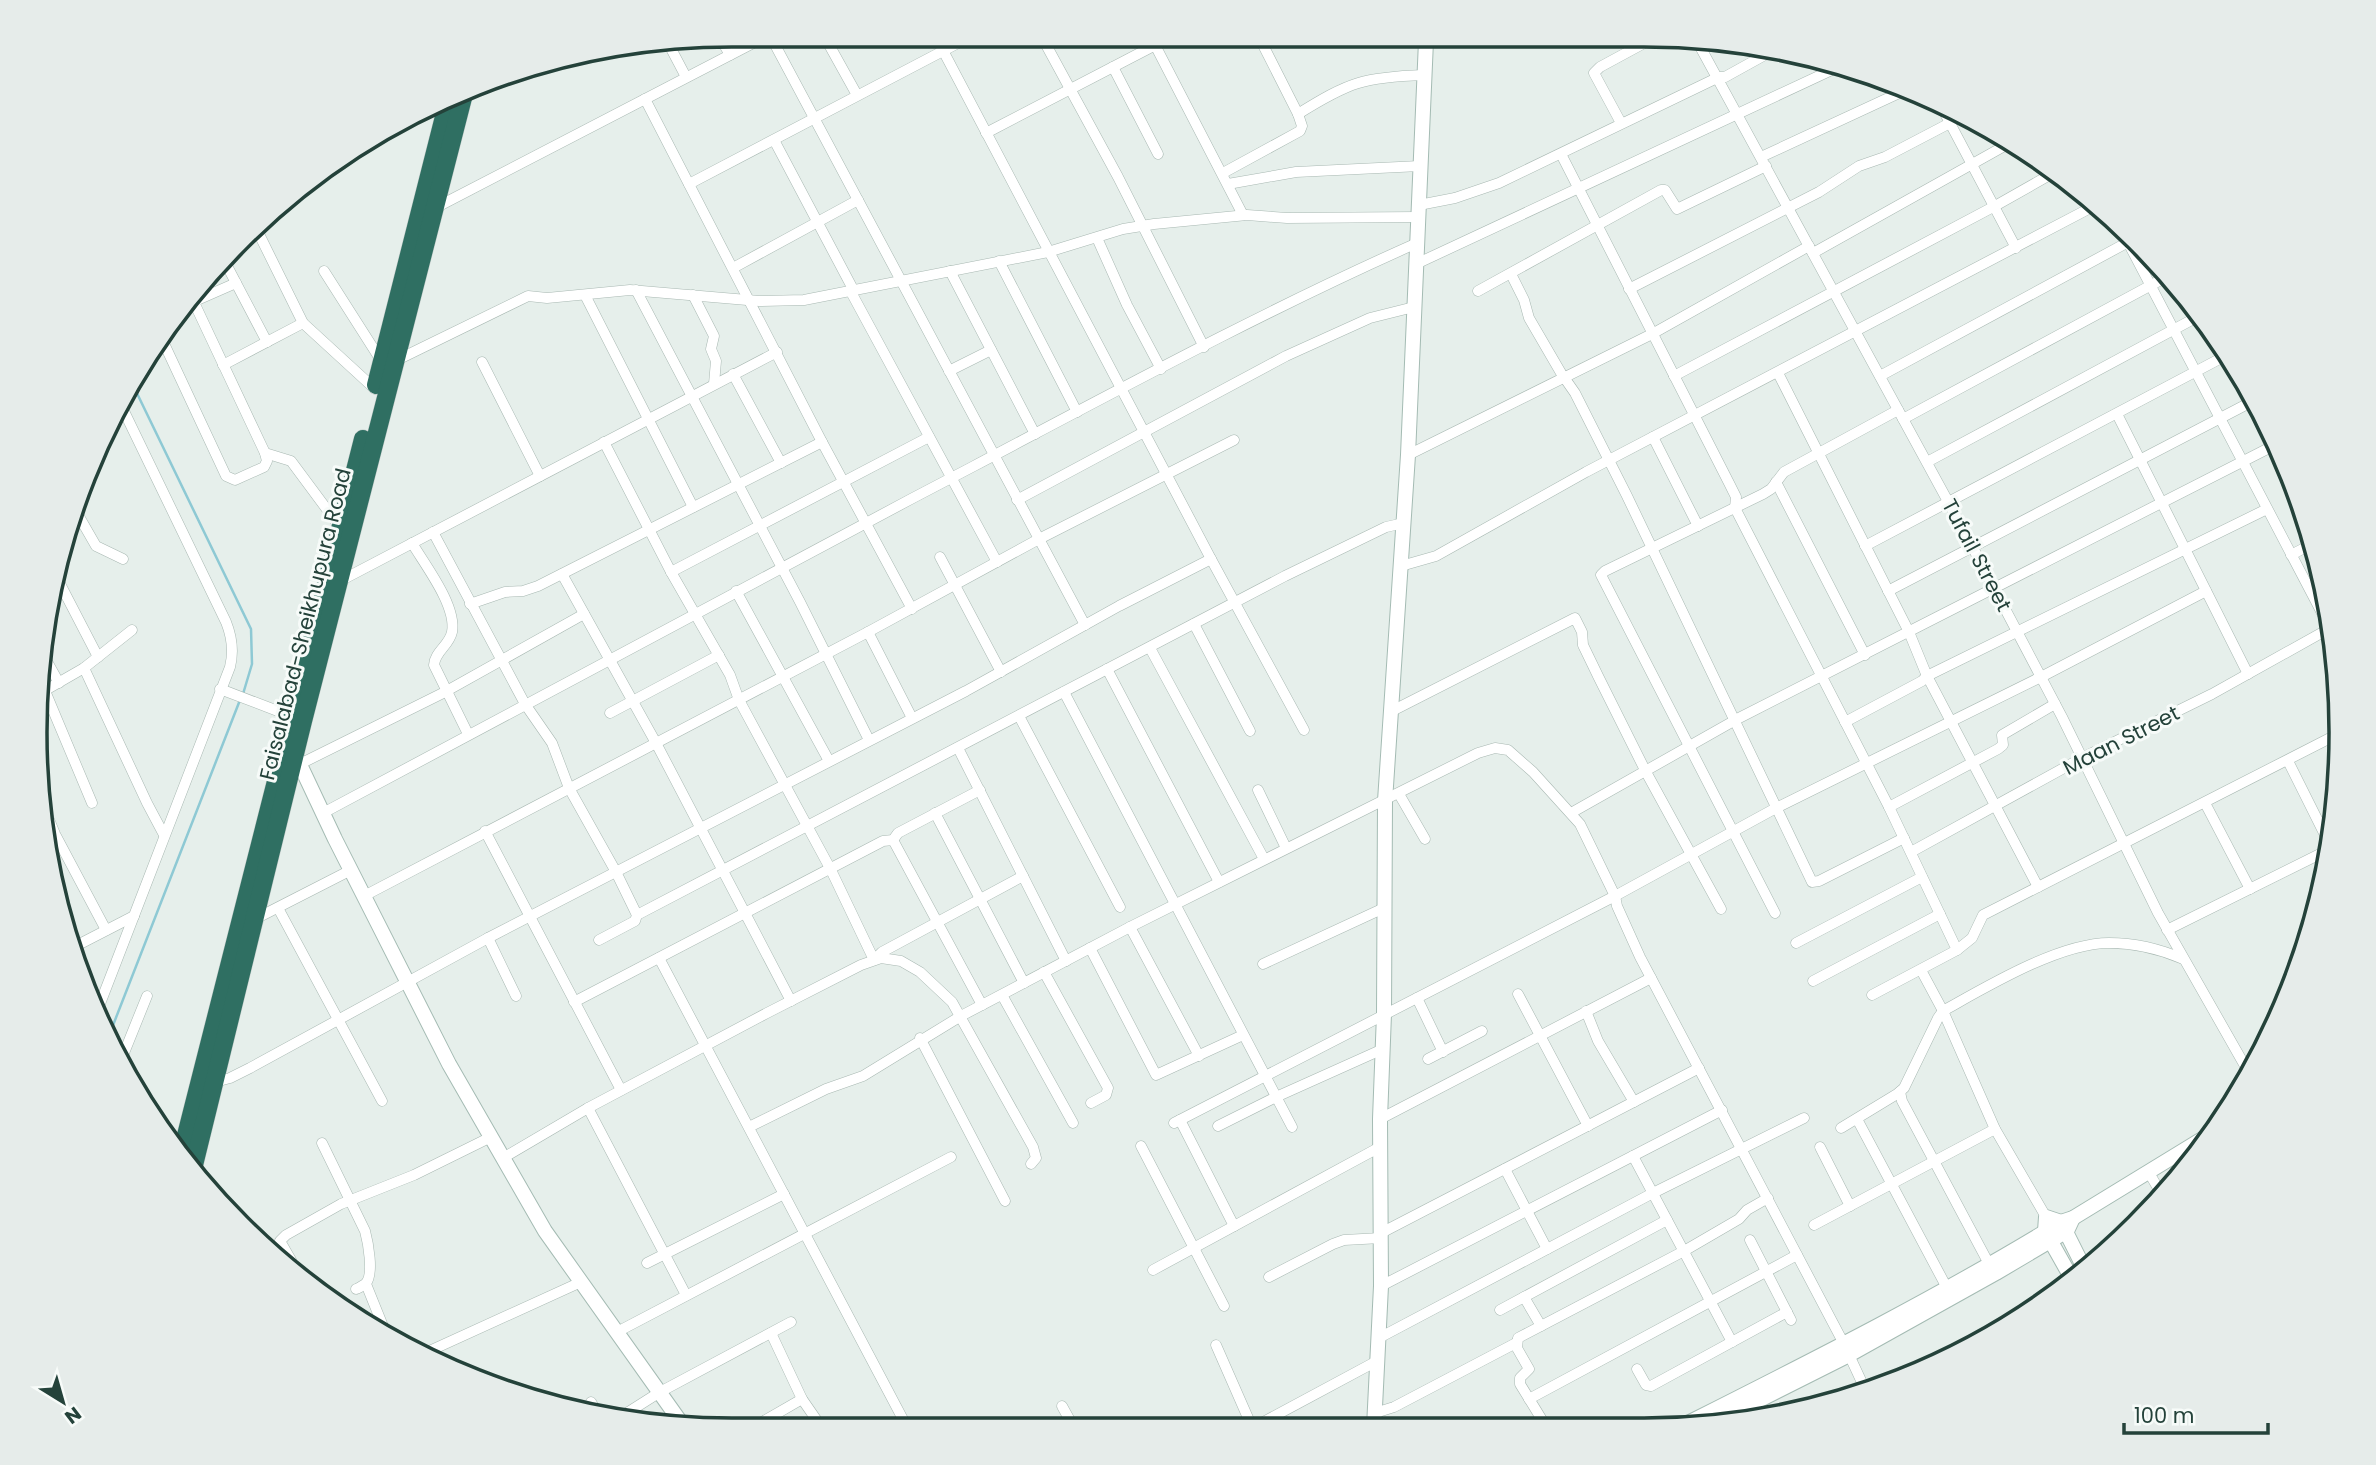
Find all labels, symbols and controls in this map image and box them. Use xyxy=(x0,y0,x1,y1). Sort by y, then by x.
street label: Faisalabad-Sheikhupura Road xyxy=(252,465,358,783)
street label: Tufail Street xyxy=(1935,494,2019,616)
street label: Maan Street xyxy=(2058,698,2184,782)
north arrow xyxy=(28,1367,98,1437)
scale bar xyxy=(2124,1392,2268,1436)
text: N xyxy=(59,1400,87,1430)
text: 100 m xyxy=(2134,1401,2194,1430)

